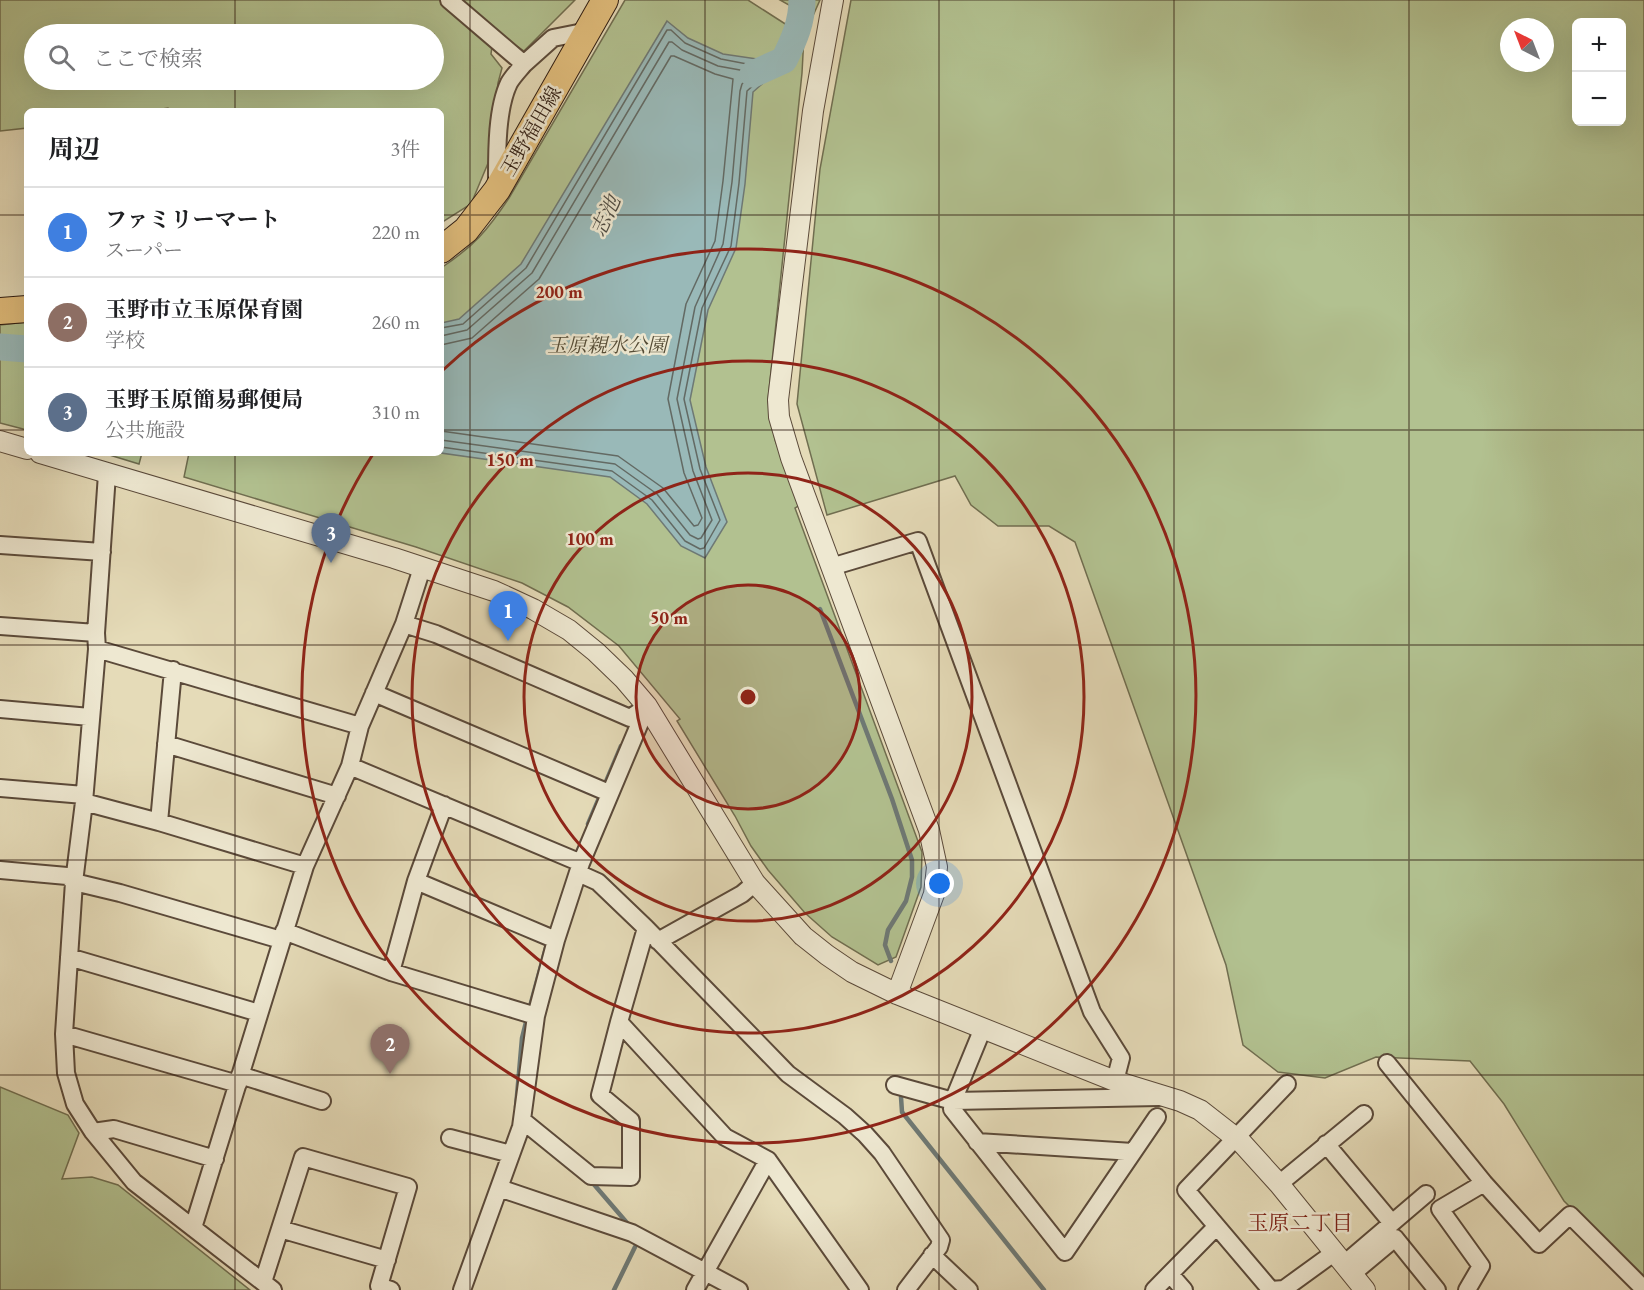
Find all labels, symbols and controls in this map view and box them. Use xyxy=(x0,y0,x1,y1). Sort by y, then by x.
north arrow xyxy=(1500,18,1554,72)
map controls xyxy=(1572,18,1626,126)
button: + xyxy=(1572,18,1626,72)
search box xyxy=(24,24,444,90)
icon: search xyxy=(45,41,78,74)
text: ここで検索 xyxy=(93,44,203,73)
button: − xyxy=(1572,72,1626,126)
street label: 玉野福田線 xyxy=(495,81,567,181)
text: 周辺 xyxy=(48,132,100,166)
text: 3件 xyxy=(390,136,420,162)
water label: 志池 xyxy=(584,189,627,241)
text: ファミリーマート xyxy=(105,205,281,234)
text: 1 xyxy=(62,219,73,245)
text: 220 m xyxy=(372,219,420,245)
text: スーパー xyxy=(105,237,183,263)
text: 200 m xyxy=(535,280,583,303)
text: 玉野市立玉原保育園 xyxy=(105,295,303,324)
text: 2 xyxy=(62,309,73,335)
text: 260 m xyxy=(372,309,420,335)
text: 学校 xyxy=(105,327,145,353)
park label: 玉原親水公園 xyxy=(547,332,670,358)
text: 玉野玉原簡易郵便局 xyxy=(105,385,303,414)
text: 3 xyxy=(62,399,73,425)
text: 310 m xyxy=(372,399,420,425)
text: 公共施設 xyxy=(105,417,185,443)
text: 150 m xyxy=(486,448,534,471)
pin: 3 xyxy=(312,514,350,563)
text: 100 m xyxy=(566,527,614,550)
pin: 1 xyxy=(488,592,528,641)
text: 50 m xyxy=(650,606,688,629)
centre of rings xyxy=(738,687,758,707)
your location xyxy=(925,869,954,898)
pin: 2 xyxy=(370,1024,410,1074)
district label: 玉原二丁目 xyxy=(1248,1209,1353,1236)

